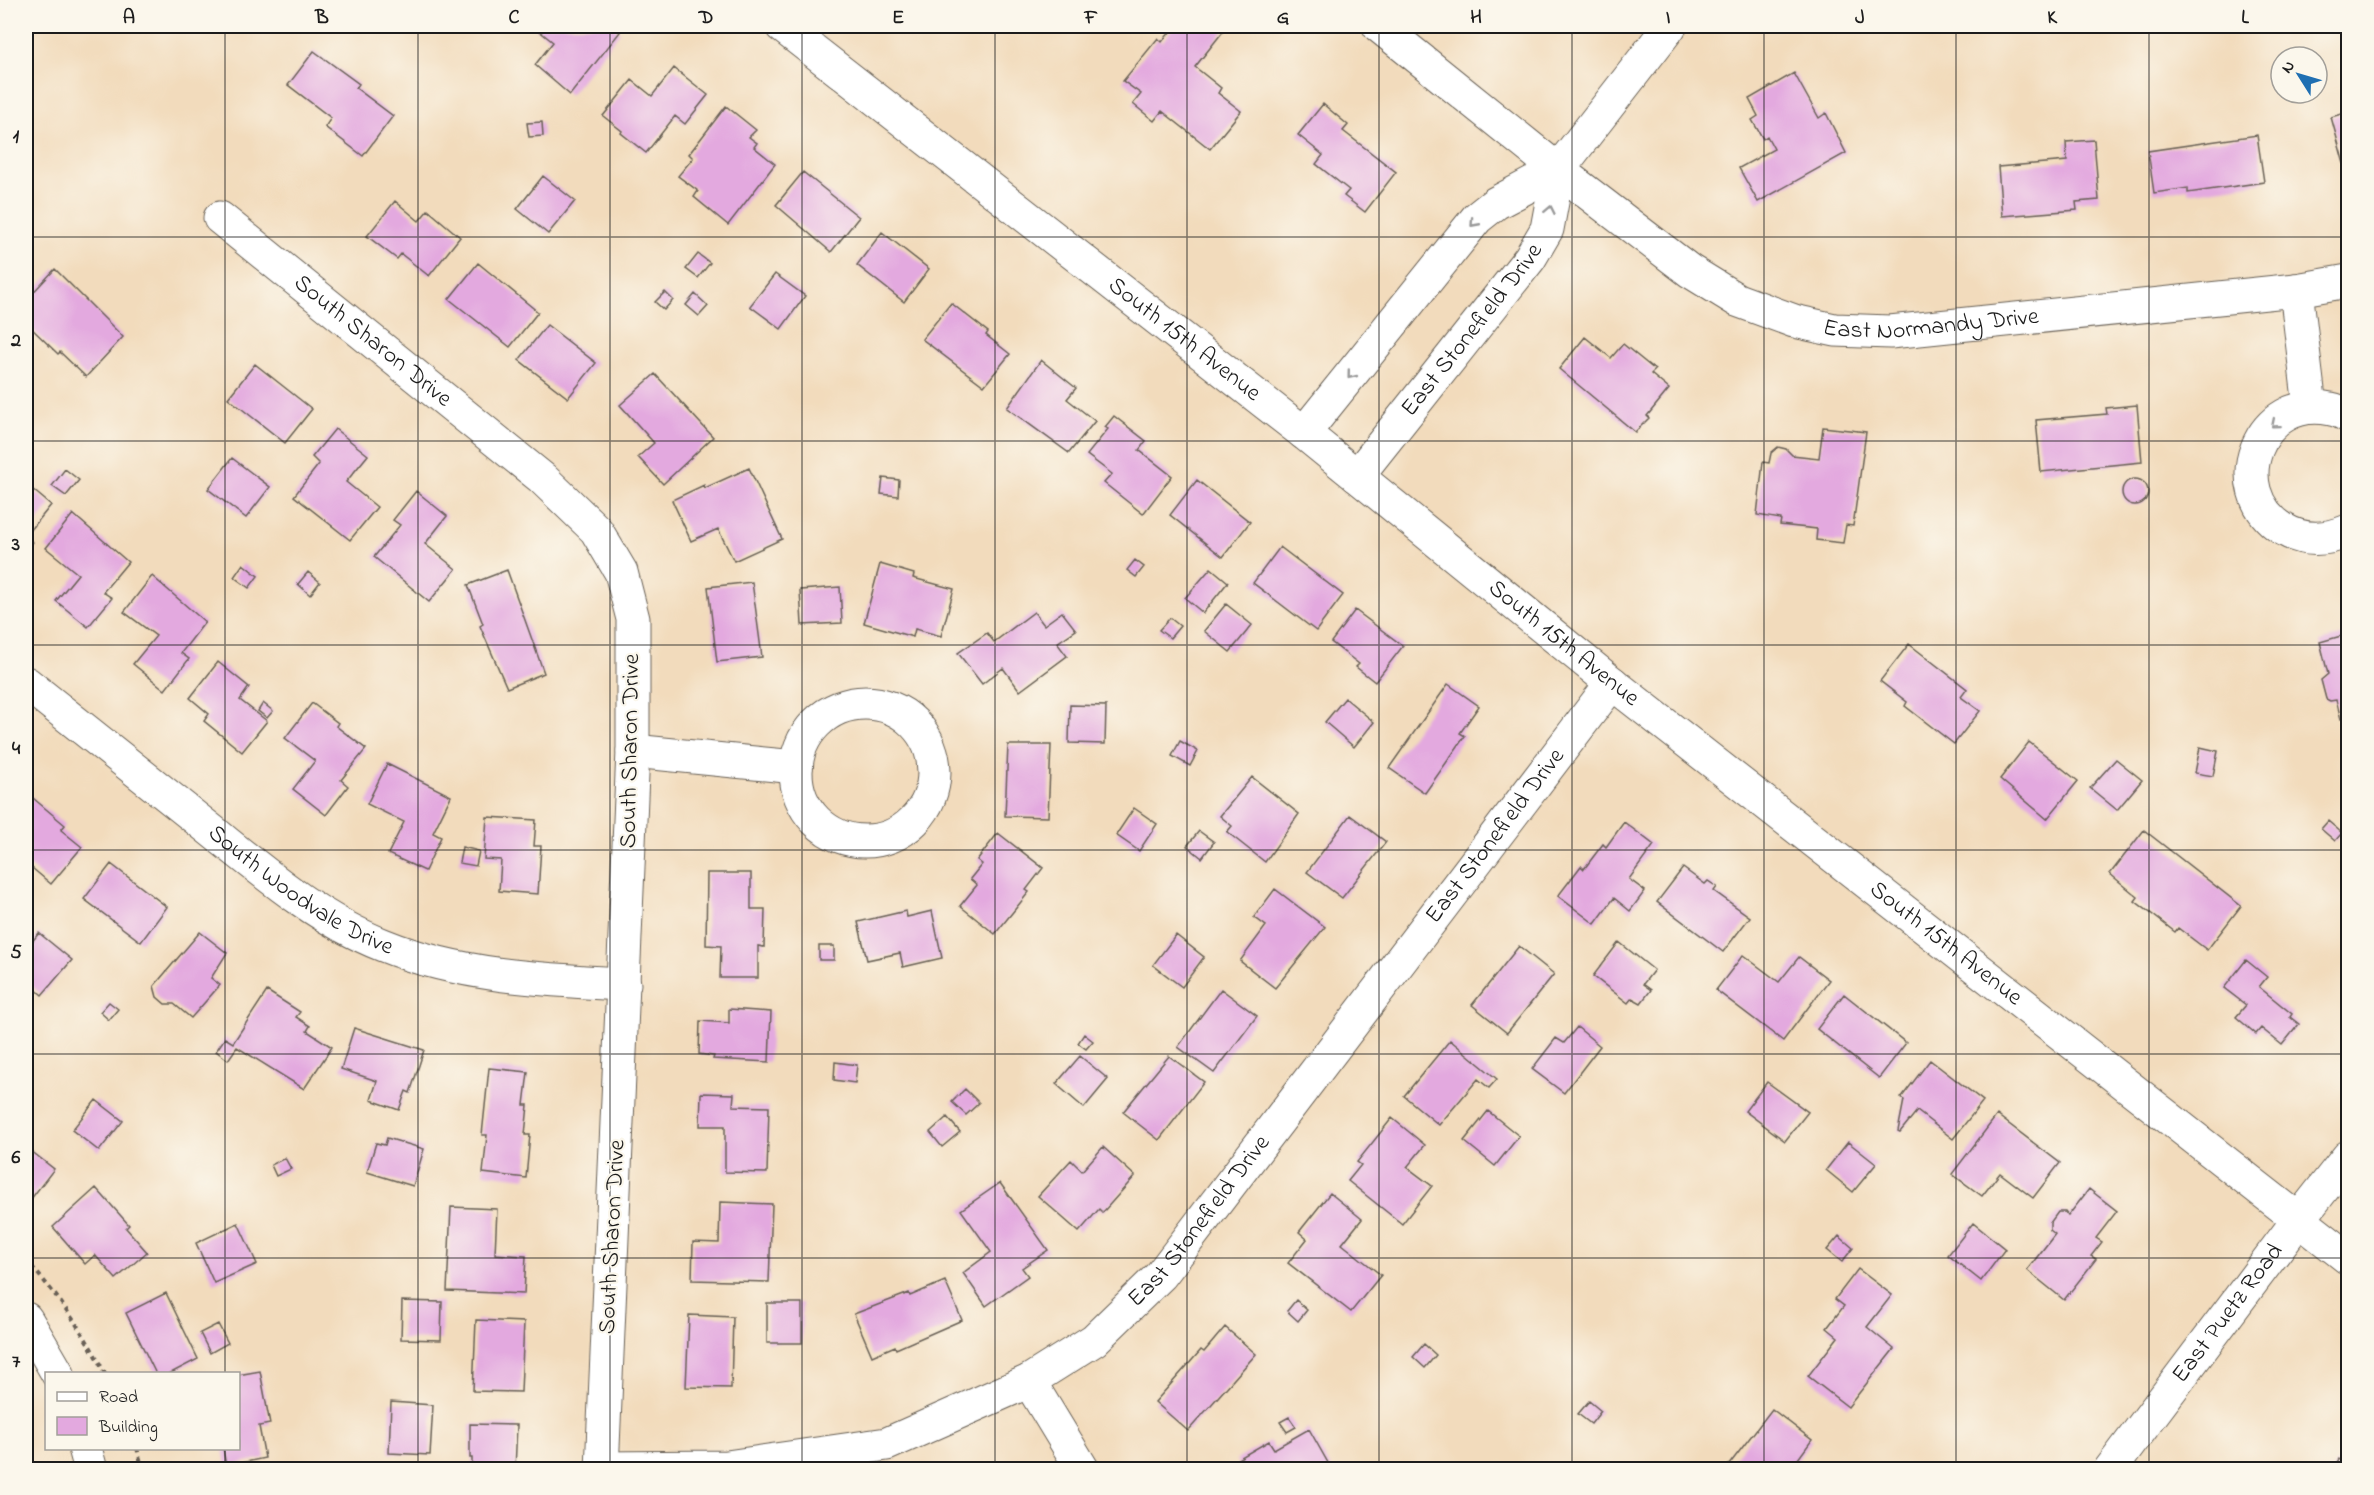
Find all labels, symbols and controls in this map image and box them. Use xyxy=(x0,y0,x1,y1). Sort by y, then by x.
text: A xyxy=(123,4,135,33)
text: B xyxy=(314,4,329,33)
text: C xyxy=(509,4,520,33)
text: D xyxy=(698,4,713,33)
text: E xyxy=(892,4,904,33)
text: F xyxy=(1084,4,1098,33)
text: G xyxy=(1277,4,1290,33)
text: H xyxy=(1470,4,1482,33)
text: I xyxy=(1666,4,1671,33)
text: J xyxy=(1855,4,1865,33)
text: K xyxy=(2047,4,2058,33)
text: L xyxy=(2241,4,2249,33)
north arrow xyxy=(2269,45,2329,105)
text: N xyxy=(2276,55,2302,79)
text: 1 xyxy=(13,123,20,152)
one-way arrow xyxy=(1543,205,1556,215)
one-way arrow xyxy=(1470,217,1481,228)
street label: East Stonefield Drive xyxy=(1393,237,1552,424)
street label: South Sharon Drive xyxy=(286,266,459,416)
street label: South 15th Avenue xyxy=(1100,269,1268,411)
street label: East Normandy Drive xyxy=(1819,299,2041,350)
text: 2 xyxy=(10,327,21,356)
one-way arrow xyxy=(1347,368,1358,379)
one-way arrow xyxy=(2271,417,2282,428)
text: 3 xyxy=(11,531,20,560)
street label: South 15th Avenue xyxy=(1480,571,1647,716)
street label: South Sharon Drive xyxy=(612,653,650,849)
text: 4 xyxy=(12,735,21,764)
street label: East Stonefield Drive xyxy=(1417,741,1574,931)
street label: South Woodvale Drive xyxy=(200,816,399,965)
street label: South 15th Avenue xyxy=(1862,873,2030,1015)
text: 5 xyxy=(10,939,22,968)
street label: East Stonefield Drive xyxy=(1120,1127,1279,1316)
street label: South Sharon Drive xyxy=(590,1139,636,1335)
text: 6 xyxy=(12,1144,21,1173)
street label: East Puetz Road xyxy=(2164,1236,2293,1391)
text: 7 xyxy=(12,1348,21,1377)
legend xyxy=(45,1372,240,1450)
text: Road xyxy=(99,1385,138,1411)
text: Building xyxy=(98,1415,158,1442)

